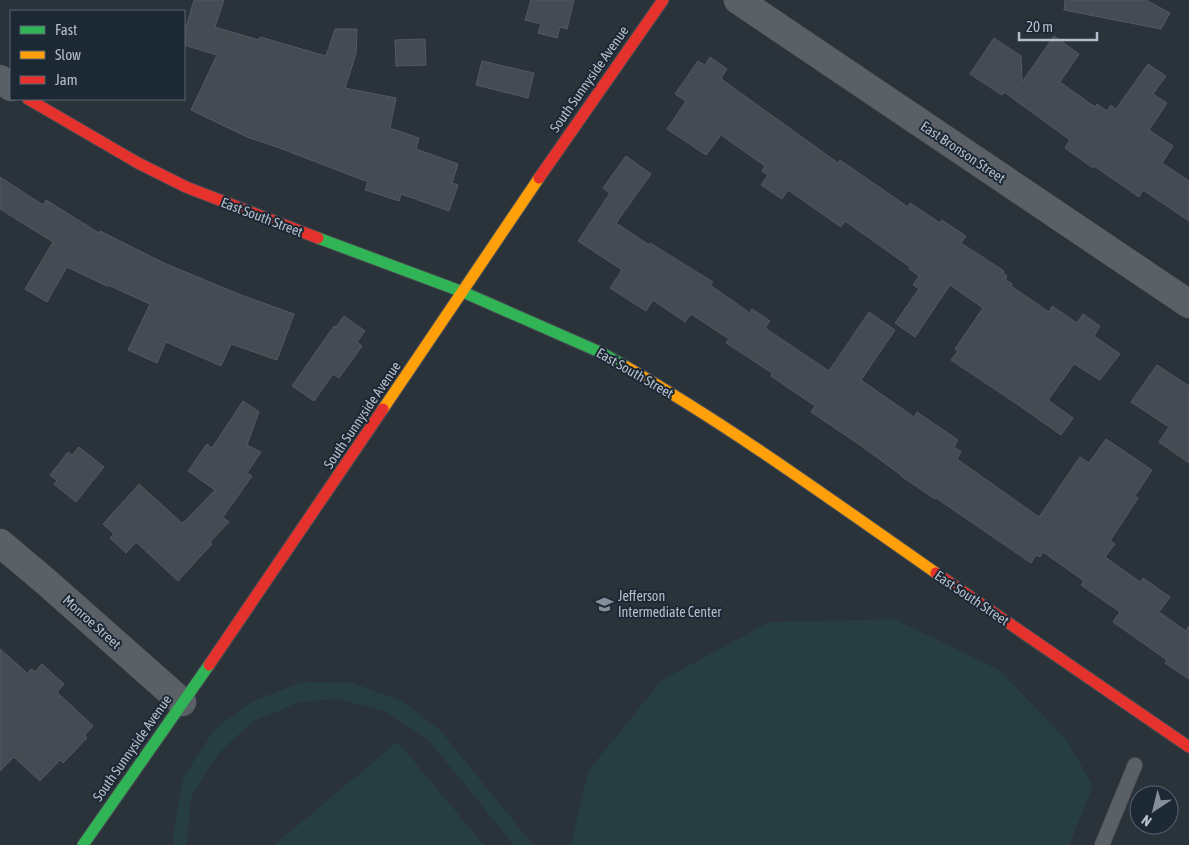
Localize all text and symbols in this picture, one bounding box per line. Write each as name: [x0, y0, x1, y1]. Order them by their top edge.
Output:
legend: [10, 10, 185, 100]
scale bar: [1019, 10, 1096, 42]
text: 20 m: [1026, 18, 1053, 35]
text: Fast: [55, 21, 77, 38]
street label: South Sunnyside Avenue: [546, 23, 632, 135]
text: Slow: [55, 46, 81, 63]
text: Jam: [55, 71, 78, 88]
street label: East Bronson Street: [918, 118, 1008, 186]
street label: East South Street: [219, 194, 305, 240]
street label: East South Street: [594, 345, 676, 401]
street label: South Sunnyside Avenue: [320, 358, 404, 472]
street label: East South Street: [932, 567, 1012, 629]
place label: Jefferson Intermediate Center: [618, 588, 722, 620]
street label: Monroe Street: [60, 592, 124, 652]
school or university icon: Jefferson Intermediate Center: [594, 594, 614, 614]
street label: South Sunnyside Avenue: [89, 692, 175, 804]
north arrow: [1129, 785, 1179, 835]
text: N: [1139, 812, 1155, 830]

